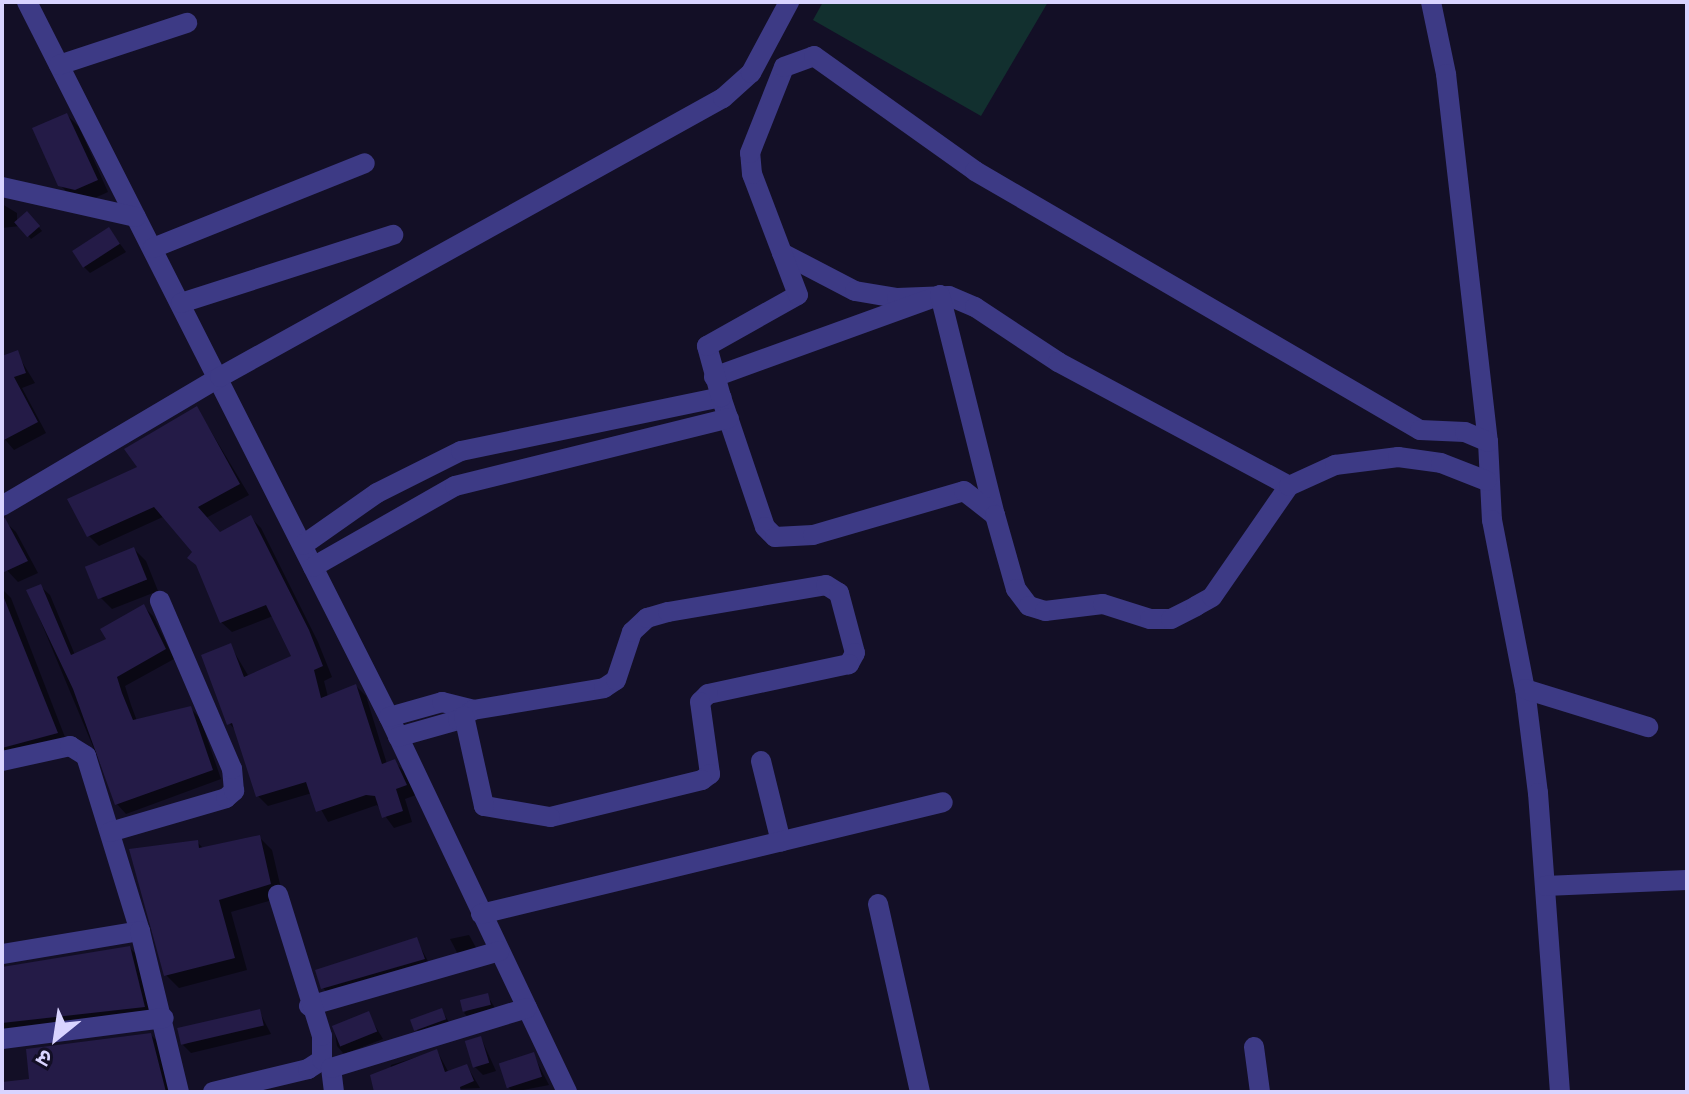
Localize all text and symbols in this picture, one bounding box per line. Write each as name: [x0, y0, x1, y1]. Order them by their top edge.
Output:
north arrow: [16, 998, 96, 1078]
text: उ: [31, 1044, 56, 1074]

